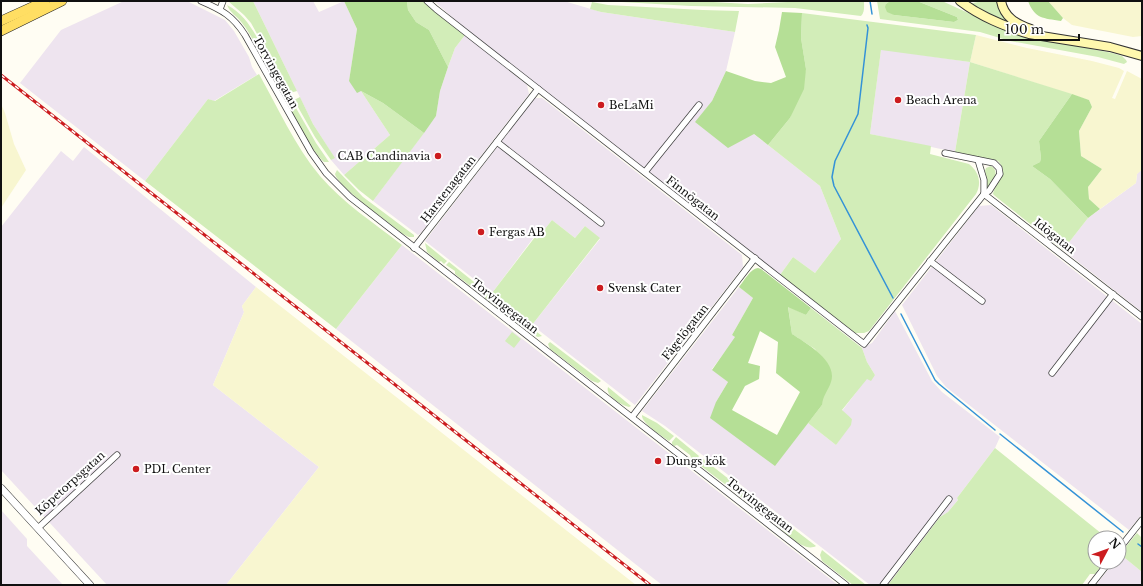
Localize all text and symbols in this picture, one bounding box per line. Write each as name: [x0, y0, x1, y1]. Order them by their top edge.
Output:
scale bar: [999, 16, 1079, 42]
text: 100 m: [1005, 22, 1044, 37]
street label: Torvingegatan: [250, 33, 302, 111]
place label: Beach Arena: [906, 93, 978, 107]
marker: Beach Arena: [893, 95, 903, 105]
place label: BeLaMi: [609, 98, 654, 112]
marker: BeLaMi: [596, 100, 606, 110]
place label: CAB Candinavia: [337, 149, 431, 163]
marker: CAB Candinavia: [433, 151, 443, 161]
street label: Harstenagatan: [417, 152, 479, 225]
street label: Finnögatan: [663, 173, 723, 223]
street label: Idögatan: [1031, 215, 1079, 257]
place label: Fergas AB: [489, 225, 545, 239]
marker: Fergas AB: [476, 227, 486, 237]
street label: Torvingegatan: [469, 275, 542, 337]
place label: Svensk Cater: [608, 281, 681, 295]
marker: Svensk Cater: [595, 283, 605, 293]
street label: Fågelögatan: [659, 301, 711, 363]
street label: Köpetorpsgatan: [32, 448, 108, 518]
place label: Dungs kök: [666, 454, 726, 468]
marker: Dungs kök: [653, 456, 663, 466]
place label: PDL Center: [144, 462, 211, 476]
marker: PDL Center: [131, 464, 141, 474]
street label: Torvingegatan: [724, 474, 797, 536]
north arrow: [1087, 530, 1127, 570]
text: N: [1106, 535, 1124, 552]

